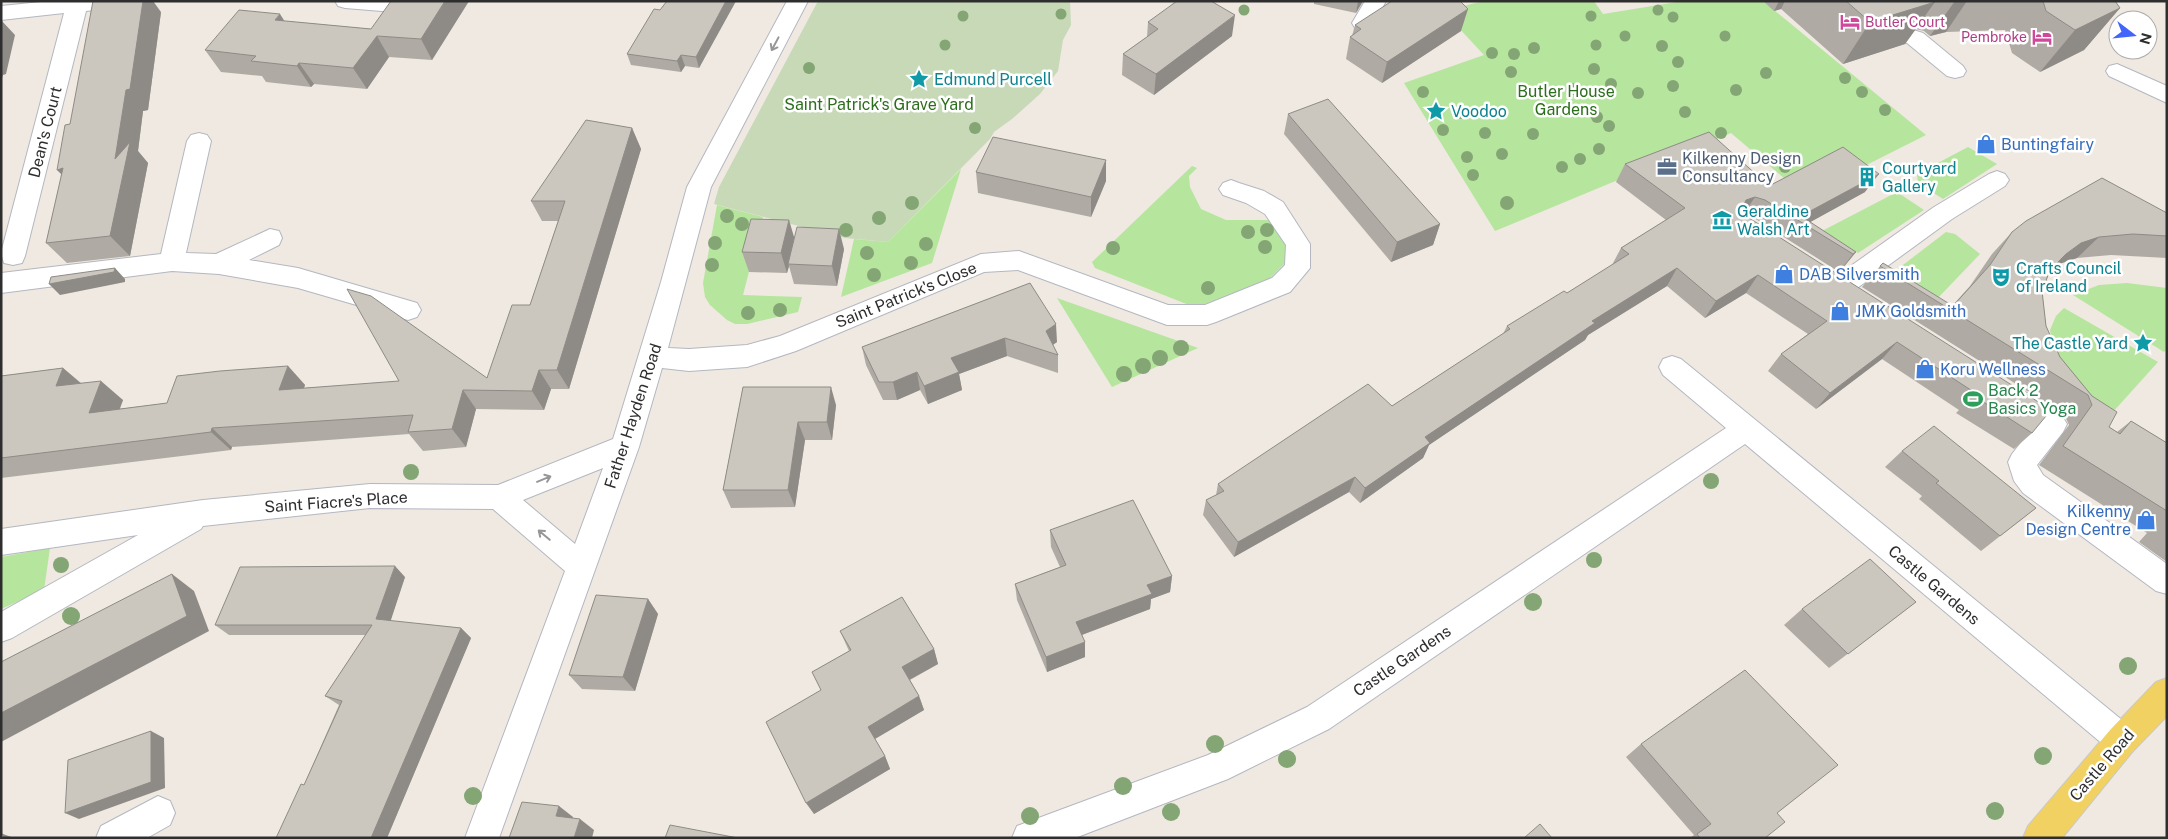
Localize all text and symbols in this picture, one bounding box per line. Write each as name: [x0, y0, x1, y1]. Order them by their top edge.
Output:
north arrow: [2108, 10, 2158, 60]
hotel icon: Butler Court: [1839, 11, 1861, 33]
place label: Butler Court: [1865, 14, 1945, 30]
hotel icon: Pembroke: [2031, 26, 2053, 48]
place label: Pembroke: [1961, 29, 2027, 45]
text: N: [2136, 31, 2155, 46]
one-way arrow: [770, 37, 780, 52]
place icon: Edmund Purcell: [908, 68, 930, 90]
place label: Edmund Purcell: [934, 70, 1052, 89]
park label: Butler House Gardens: [1517, 82, 1615, 119]
street label: Dean's Court: [24, 84, 66, 180]
park label: Saint Patrick's Grave Yard: [784, 95, 974, 114]
place icon: Voodoo: [1425, 100, 1447, 122]
place label: Voodoo: [1451, 102, 1507, 121]
shop icon: Buntingfairy: [1975, 133, 1997, 155]
place label: Buntingfairy: [2001, 135, 2094, 154]
place label: Kilkenny Design Consultancy: [1682, 149, 1801, 186]
office icon: Kilkenny Design Consultancy: [1656, 156, 1678, 178]
place label: Courtyard Gallery: [1882, 159, 1957, 196]
building icon: Courtyard Gallery: [1856, 166, 1878, 188]
place label: Geraldine Walsh Art: [1737, 202, 1810, 239]
museum icon: Geraldine Walsh Art: [1711, 209, 1733, 231]
street label: Saint Patrick's Close: [833, 258, 979, 332]
place label: Crafts Council of Ireland: [2016, 259, 2122, 296]
shop icon: DAB Silversmith: [1773, 263, 1795, 285]
place label: DAB Silversmith: [1799, 265, 1919, 284]
theatre icon: Crafts Council of Ireland: [1990, 266, 2012, 288]
shop icon: JMK Goldsmith: [1829, 300, 1851, 322]
place label: JMK Goldsmith: [1855, 302, 1966, 321]
place icon: The Castle Yard: [2132, 332, 2154, 354]
place label: The Castle Yard: [2012, 334, 2128, 353]
street label: Father Hayden Road: [601, 341, 665, 491]
shop icon: Koru Wellness: [1914, 358, 1936, 380]
place label: Koru Wellness: [1940, 360, 2046, 379]
place label: Back 2 Basics Yoga: [1988, 381, 2076, 418]
sports icon: Back 2 Basics Yoga: [1962, 388, 1984, 410]
one-way arrow: [536, 474, 551, 483]
street label: Saint Fiacre's Place: [264, 488, 408, 516]
place label: Kilkenny Design Centre: [2025, 502, 2131, 539]
shop icon: Kilkenny Design Centre: [2135, 509, 2157, 531]
one-way arrow: [538, 530, 551, 541]
street label: Castle Gardens: [1884, 541, 1984, 629]
street label: Castle Gardens: [1350, 621, 1454, 701]
street label: Castle Road: [2066, 725, 2138, 805]

